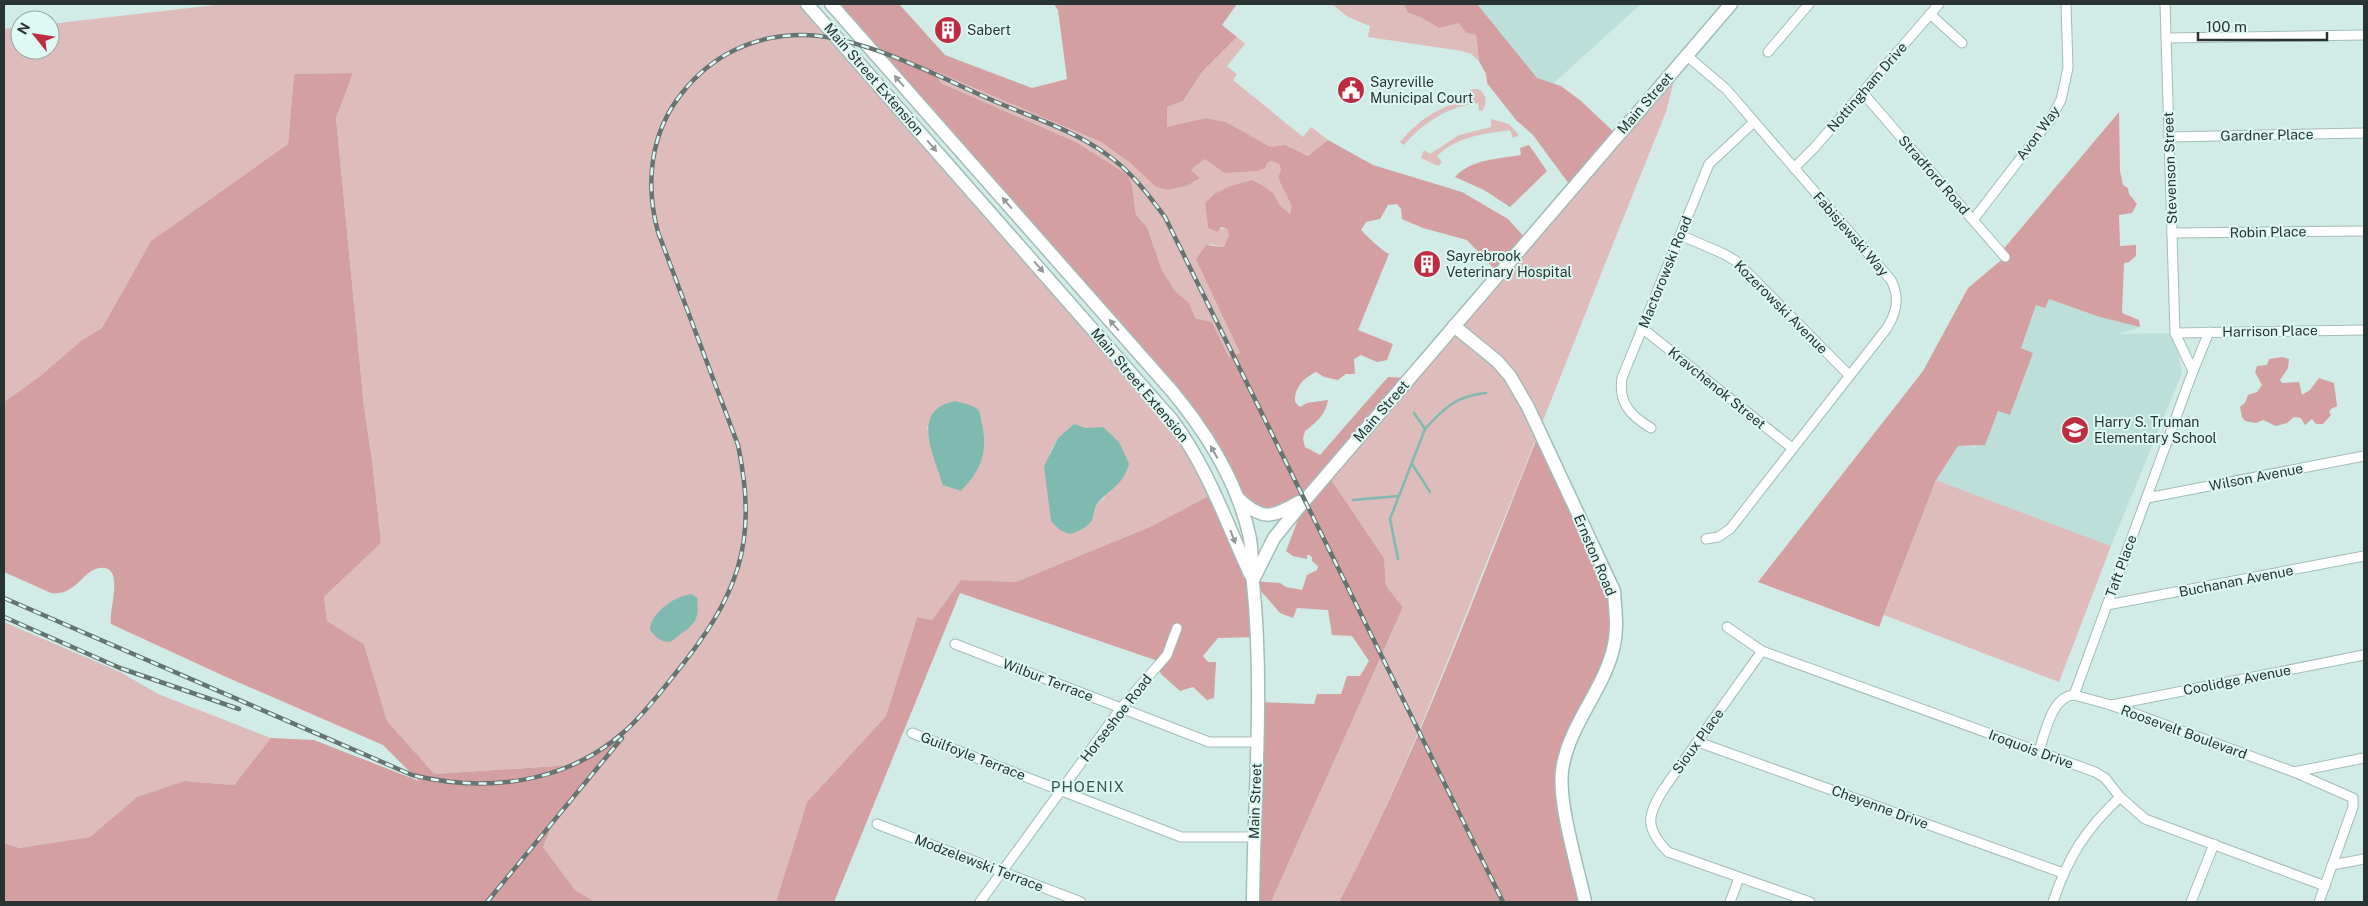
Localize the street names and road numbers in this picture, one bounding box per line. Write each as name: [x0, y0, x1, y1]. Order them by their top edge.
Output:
street label: Main Street Extension: [821, 20, 927, 138]
street label: Nottingham Drive: [1824, 39, 1910, 135]
street label: Main Street: [1614, 69, 1676, 137]
street label: Avon Way: [2013, 102, 2063, 163]
street label: Stevenson Street: [2160, 112, 2180, 224]
street label: Gardner Place: [2220, 126, 2314, 144]
street label: Stradford Road: [1895, 132, 1973, 218]
street label: Fabisjewski Way: [1810, 189, 1892, 280]
street label: Mactorowski Road: [1635, 214, 1695, 330]
street label: Robin Place: [2229, 223, 2307, 241]
street label: Kozerowski Avenue: [1731, 257, 1831, 357]
street label: Harrison Place: [2222, 322, 2318, 340]
street label: Main Street Extension: [1088, 325, 1192, 445]
street label: Kravchenok Street: [1665, 344, 1769, 432]
street label: Main Street: [1350, 377, 1412, 445]
street label: Wilson Avenue: [2208, 460, 2304, 494]
street label: Ernston Road: [1571, 512, 1619, 598]
street label: Taft Place: [2102, 533, 2140, 599]
street label: Buchanan Avenue: [2177, 562, 2295, 600]
street label: Wilbur Terrace: [1000, 655, 1096, 705]
street label: Coolidge Avenue: [2182, 662, 2292, 698]
street label: Horseshoe Road: [1077, 671, 1155, 765]
street label: Roosevelt Boulevard: [2119, 702, 2249, 762]
street label: Sioux Place: [1669, 705, 1727, 777]
street label: Iroquois Drive: [1986, 726, 2076, 772]
street label: Guilfoyle Terrace: [918, 729, 1028, 783]
street label: Main Street: [1246, 763, 1264, 839]
street label: Cheyenne Drive: [1829, 782, 1931, 832]
street label: Modzelewski Terrace: [912, 831, 1046, 895]

